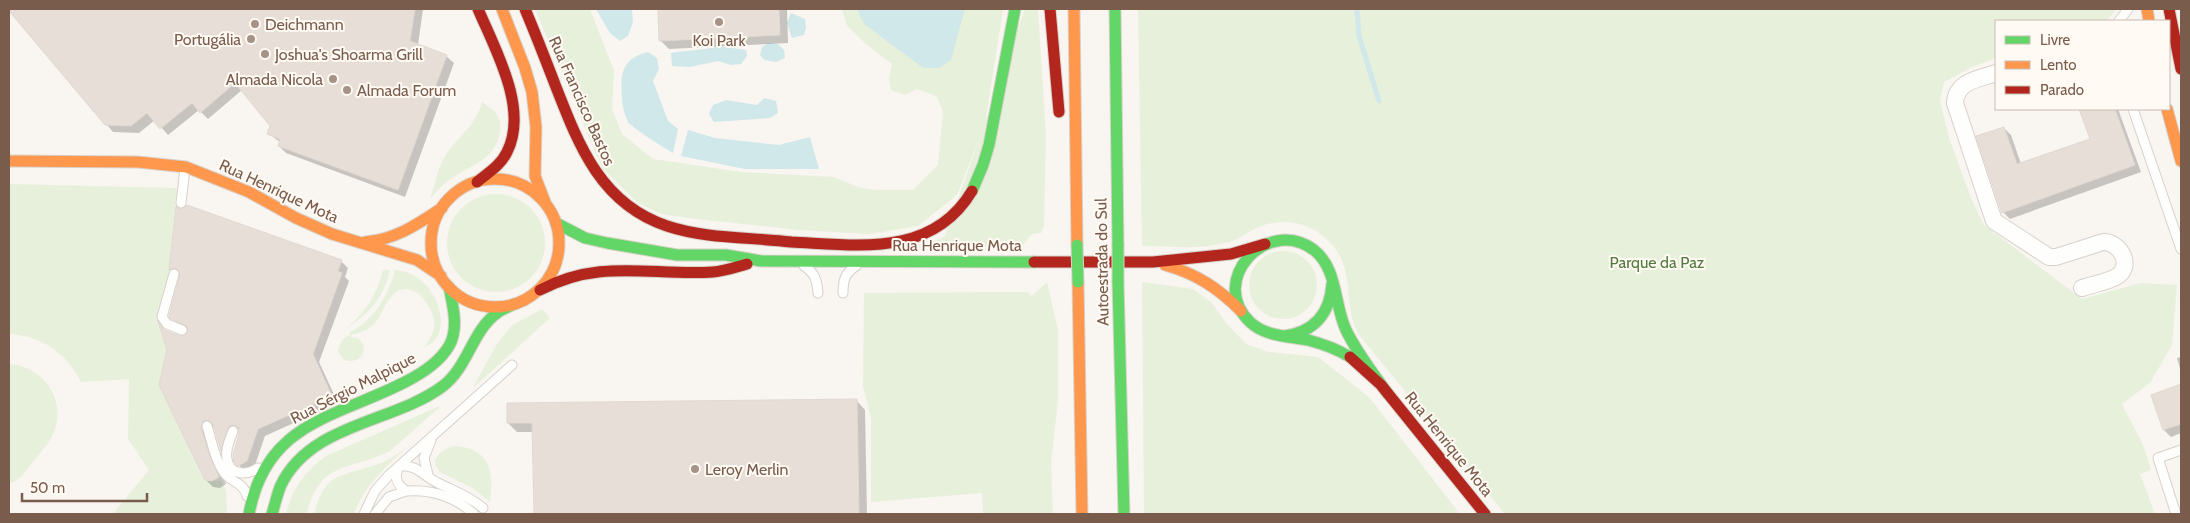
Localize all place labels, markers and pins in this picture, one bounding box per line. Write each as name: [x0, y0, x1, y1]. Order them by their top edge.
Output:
place label: Deichmann: [265, 15, 344, 34]
marker: Koi Park: [713, 16, 725, 28]
marker: Deichmann: [249, 18, 261, 30]
place label: Portugália: [174, 30, 241, 49]
place label: Koi Park: [692, 31, 746, 50]
marker: Portugália: [245, 33, 257, 45]
place label: Joshua's Shoarma Grill: [274, 45, 423, 64]
marker: Joshua's Shoarma Grill: [259, 48, 271, 60]
place label: Almada Nicola: [226, 70, 323, 89]
marker: Almada Nicola: [327, 73, 339, 85]
place label: Almada Forum: [357, 81, 456, 100]
marker: Almada Forum: [341, 84, 353, 96]
place label: Leroy Merlin: [705, 460, 788, 479]
marker: Leroy Merlin: [689, 463, 701, 475]

